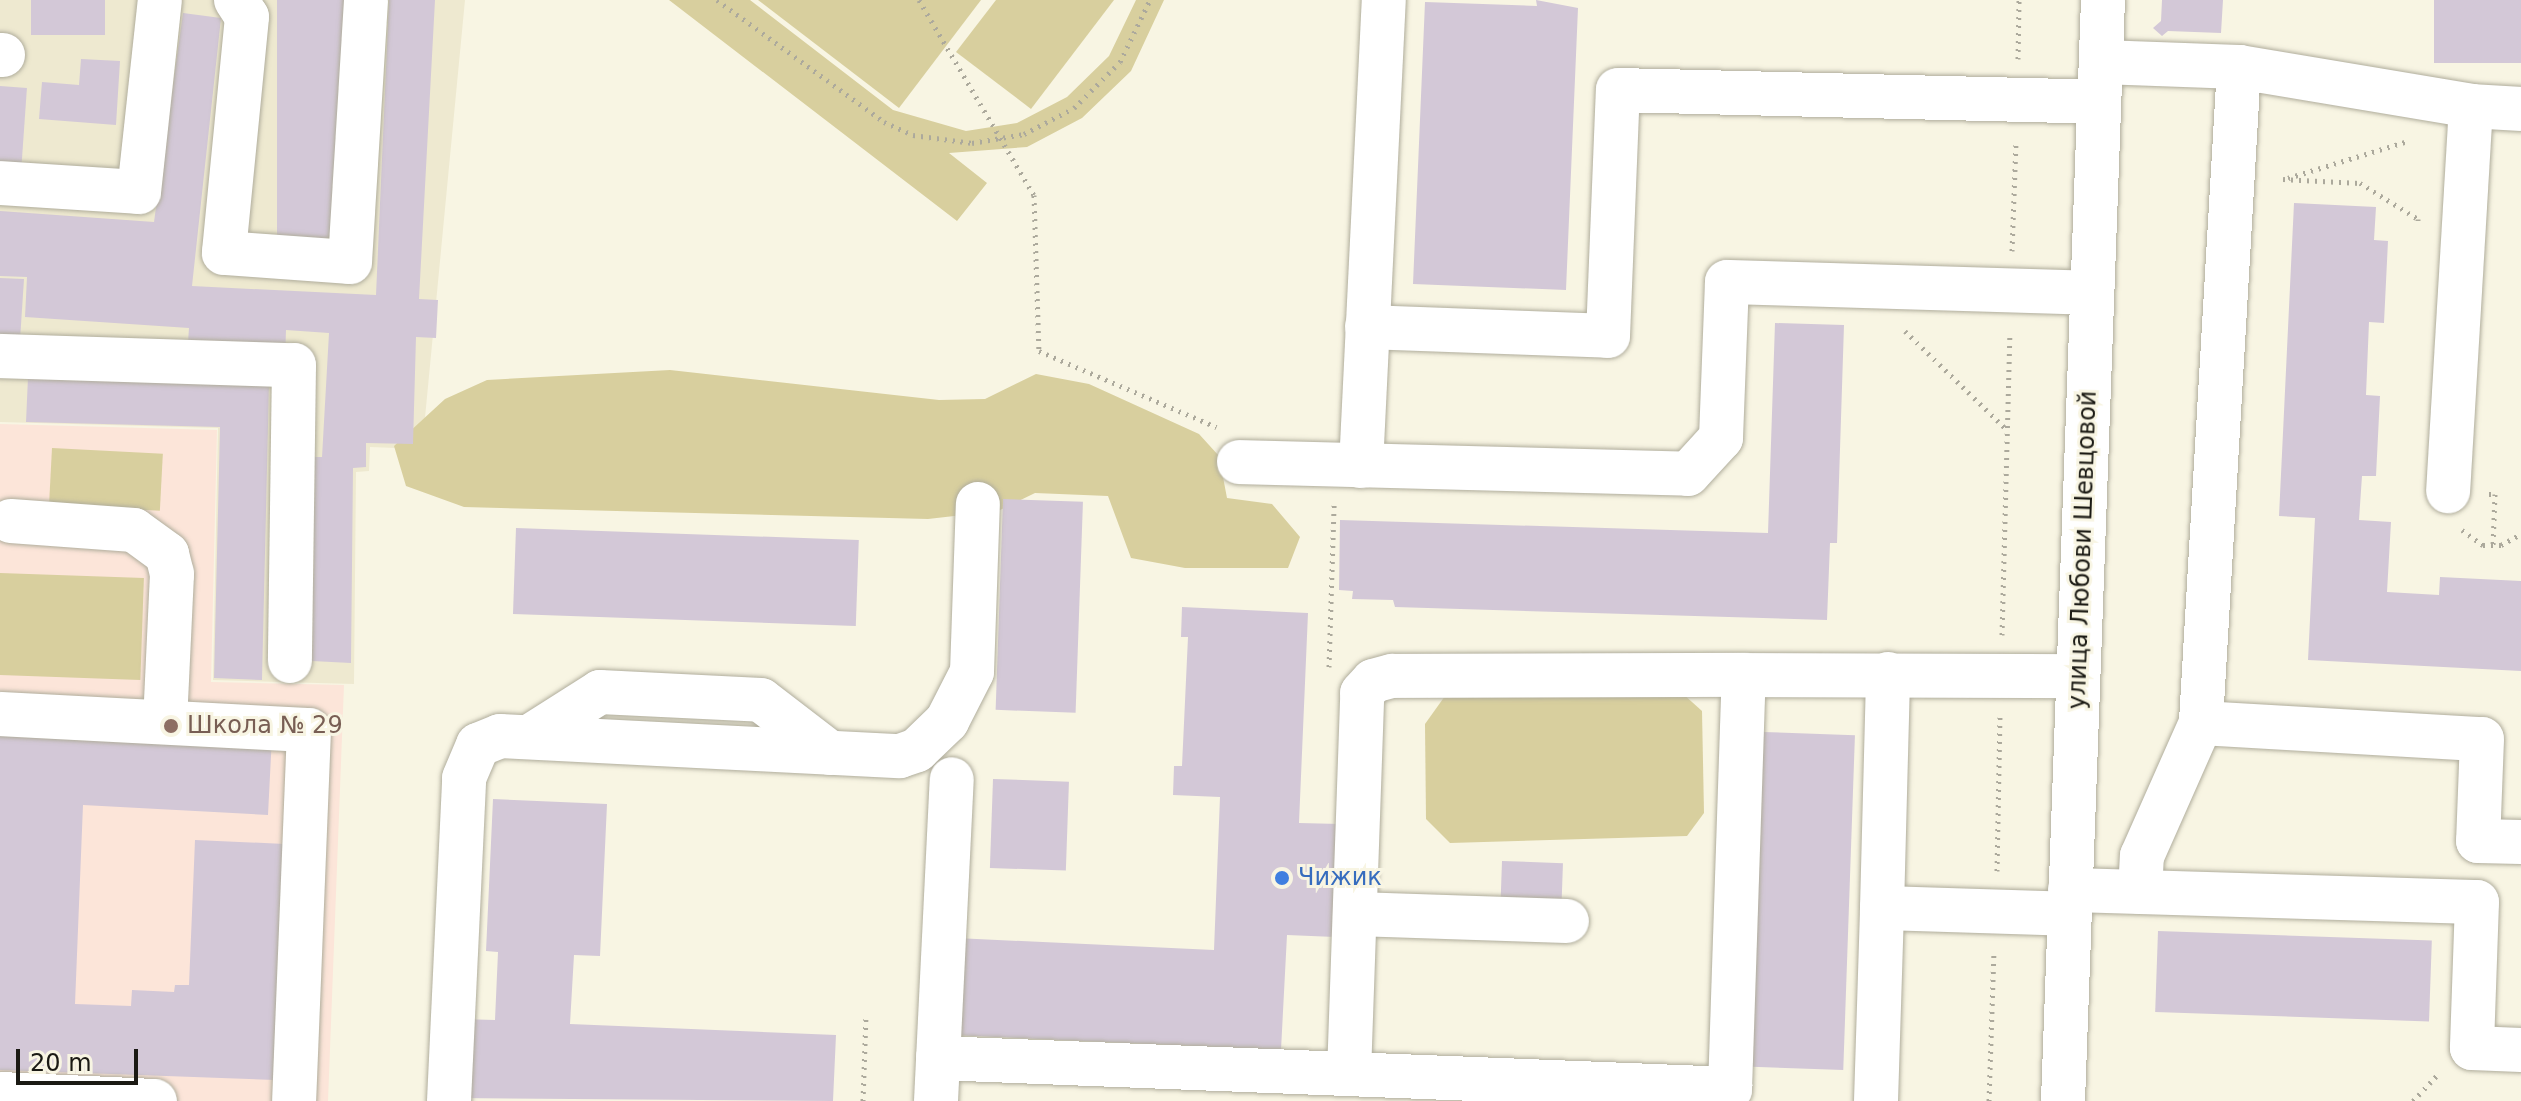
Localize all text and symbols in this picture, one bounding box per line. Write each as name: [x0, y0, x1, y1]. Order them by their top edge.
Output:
street label: улица Любови Шевцовой: [2063, 390, 2103, 710]
place label: Школа № 29: [187, 712, 343, 740]
marker: Школа № 29: [162, 717, 180, 735]
place label: Чижик: [1298, 864, 1382, 892]
marker: Чижик: [1273, 869, 1291, 887]
scale bar: [20, 1033, 142, 1083]
text: 20 m: [30, 1049, 92, 1077]

